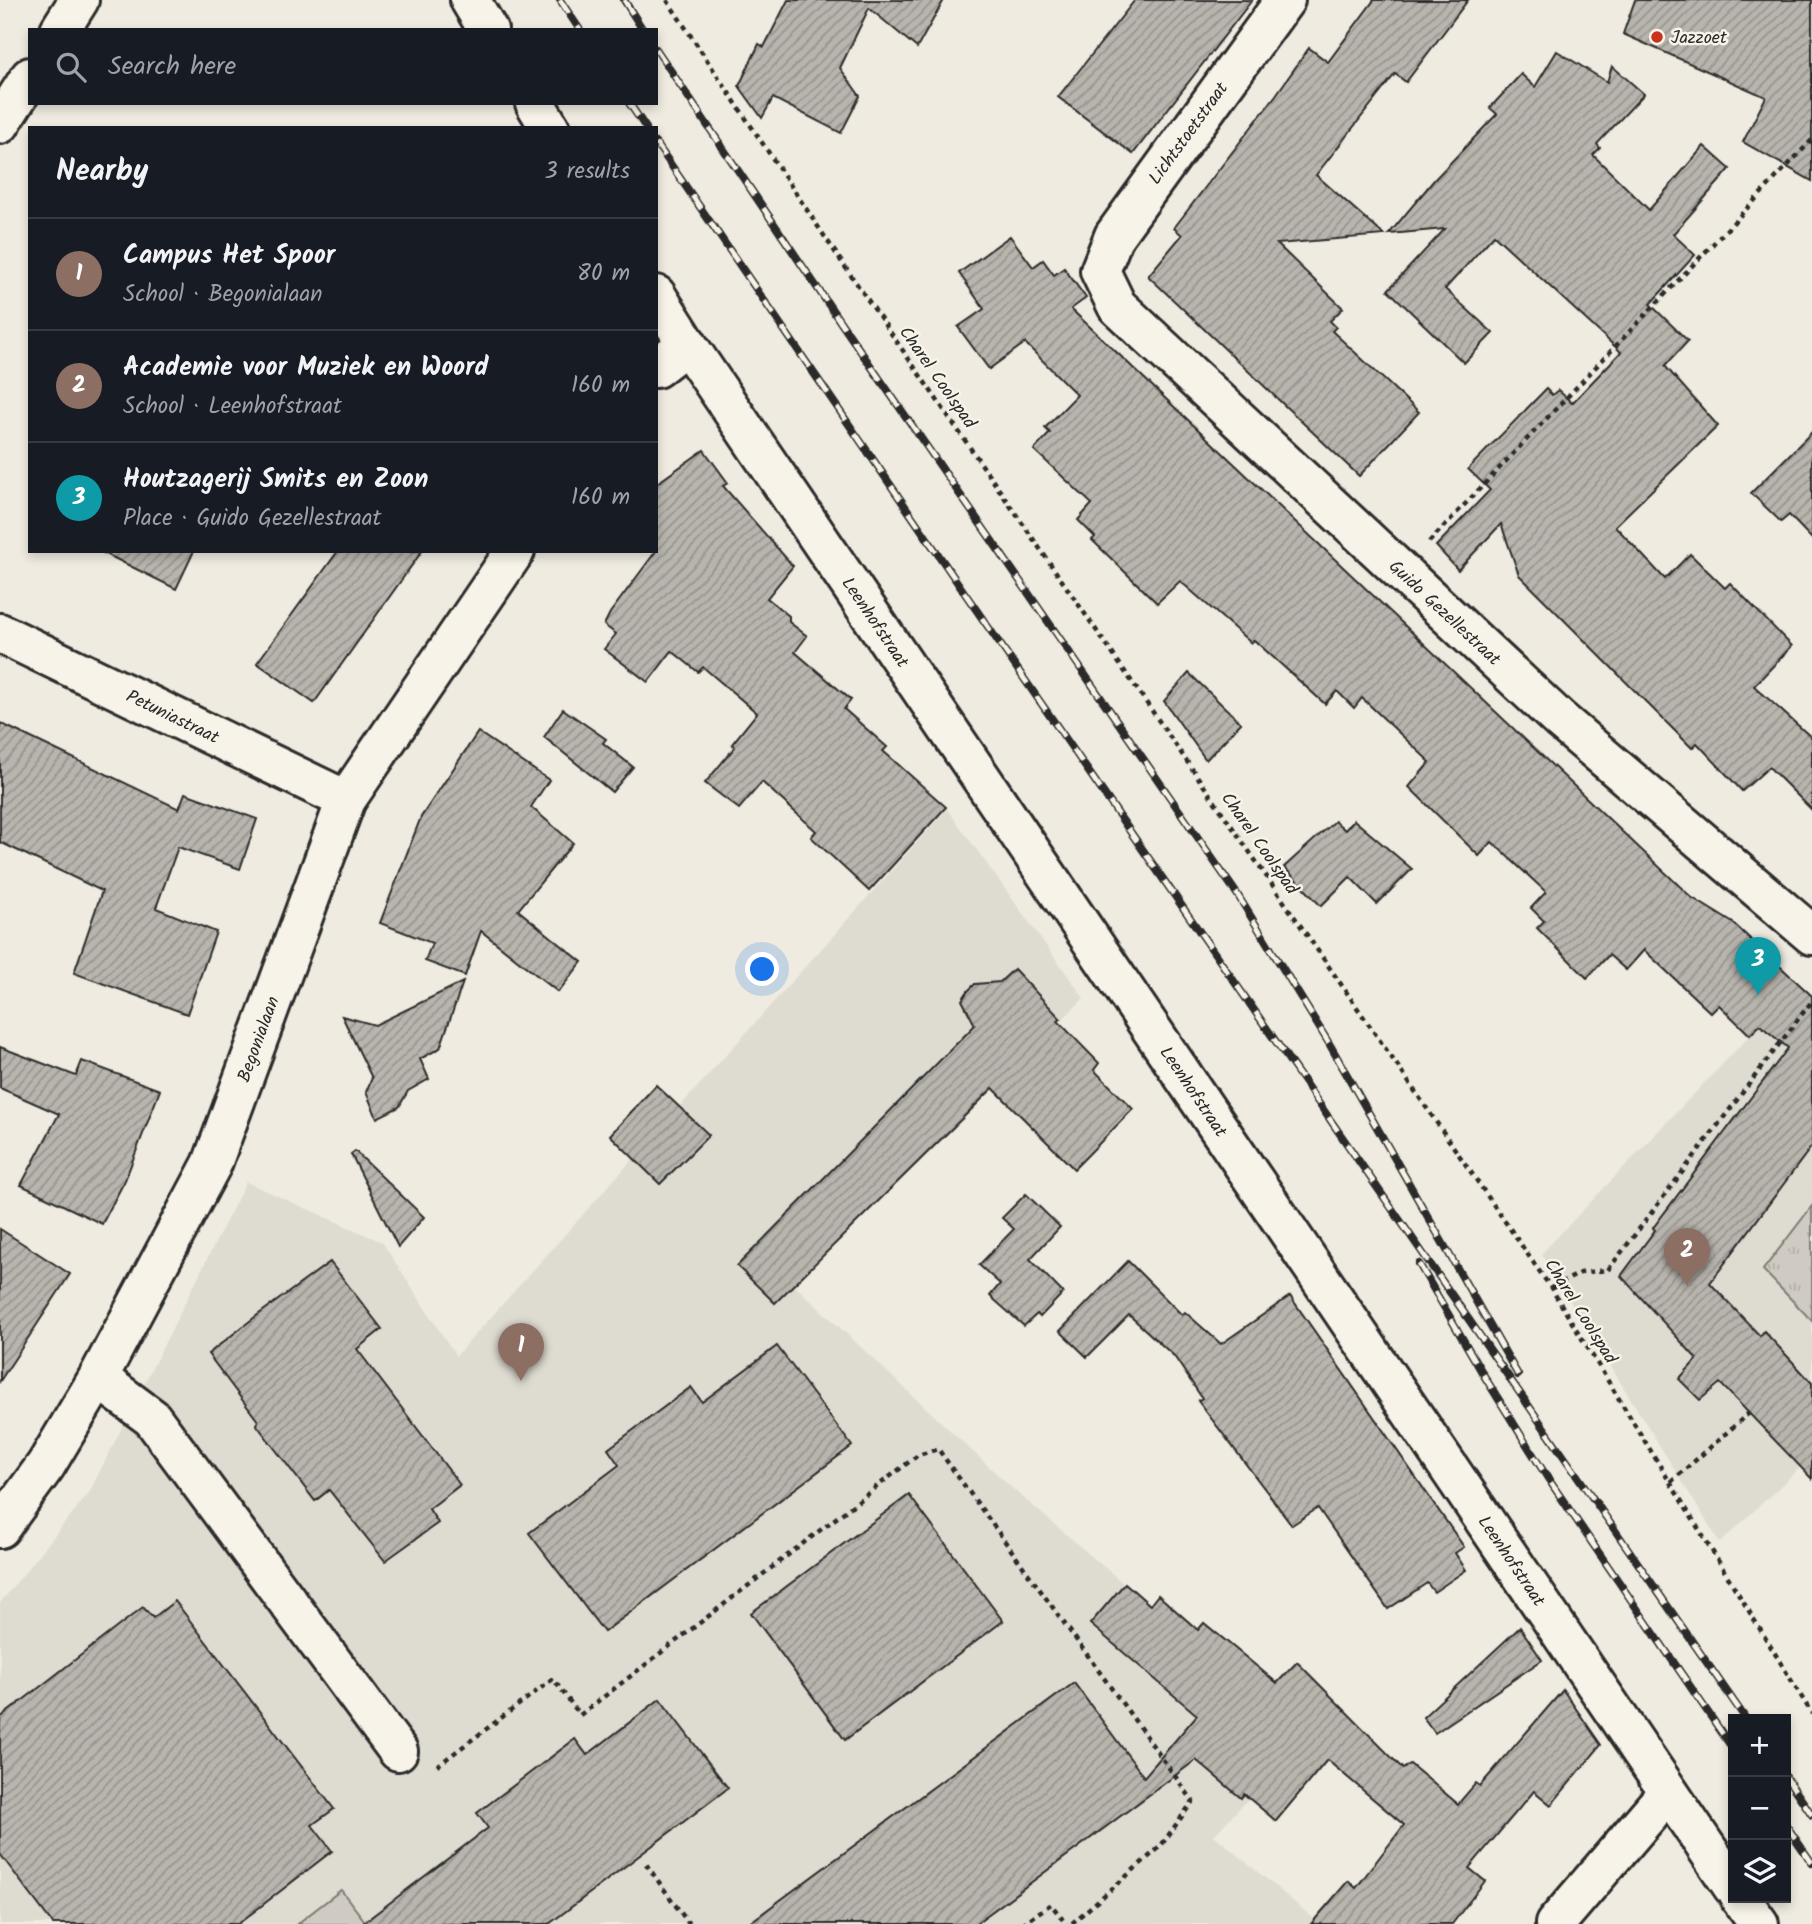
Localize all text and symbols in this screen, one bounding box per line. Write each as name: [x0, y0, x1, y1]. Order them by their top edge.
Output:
place label: Jazzoet: [1671, 24, 1728, 53]
search box: [28, 28, 658, 105]
marker: Jazzoet: [1649, 29, 1665, 45]
text: Search here: [108, 46, 236, 88]
icon: search: [52, 48, 90, 86]
street label: Lichtstoetstraat: [1142, 76, 1237, 191]
text: Nearby: [56, 148, 148, 196]
text: 3 results: [544, 154, 630, 190]
text: Campus Het Spoor: [123, 235, 335, 277]
text: 1: [76, 256, 82, 292]
text: 80 m: [577, 256, 630, 292]
text: School · Begonialaan: [123, 277, 322, 313]
street label: Charel Coolspad: [891, 320, 984, 436]
text: Academie voor Muziek en Woord: [123, 347, 489, 389]
text: 2: [72, 368, 86, 404]
text: 160 m: [571, 368, 630, 404]
text: School · Leenhofstraat: [123, 389, 342, 425]
text: Houtzagerij Smits en Zoon: [123, 459, 428, 501]
text: 3: [73, 480, 85, 516]
text: 160 m: [571, 480, 630, 516]
text: Place · Guido Gezellestraat: [123, 501, 381, 537]
street label: Guido Gezellestraat: [1381, 554, 1508, 674]
street label: Leenhofstraat: [833, 571, 916, 675]
street label: Petuniastraat: [121, 683, 225, 753]
street label: Charel Coolspad: [1213, 786, 1306, 902]
pin: 3: [1735, 937, 1781, 995]
your location: [745, 952, 779, 986]
street label: Begonialaan: [230, 993, 288, 1087]
street label: Leenhofstraat: [1151, 1041, 1234, 1145]
pin: 2: [1664, 1228, 1710, 1286]
street label: Charel Coolspad: [1536, 1253, 1624, 1371]
pin: 1: [498, 1323, 544, 1381]
street label: Leenhofstraat: [1469, 1510, 1553, 1614]
map controls: [1728, 1714, 1791, 1903]
button: +: [1728, 1714, 1791, 1777]
button: −: [1728, 1777, 1791, 1840]
button: layers: [1728, 1840, 1791, 1903]

